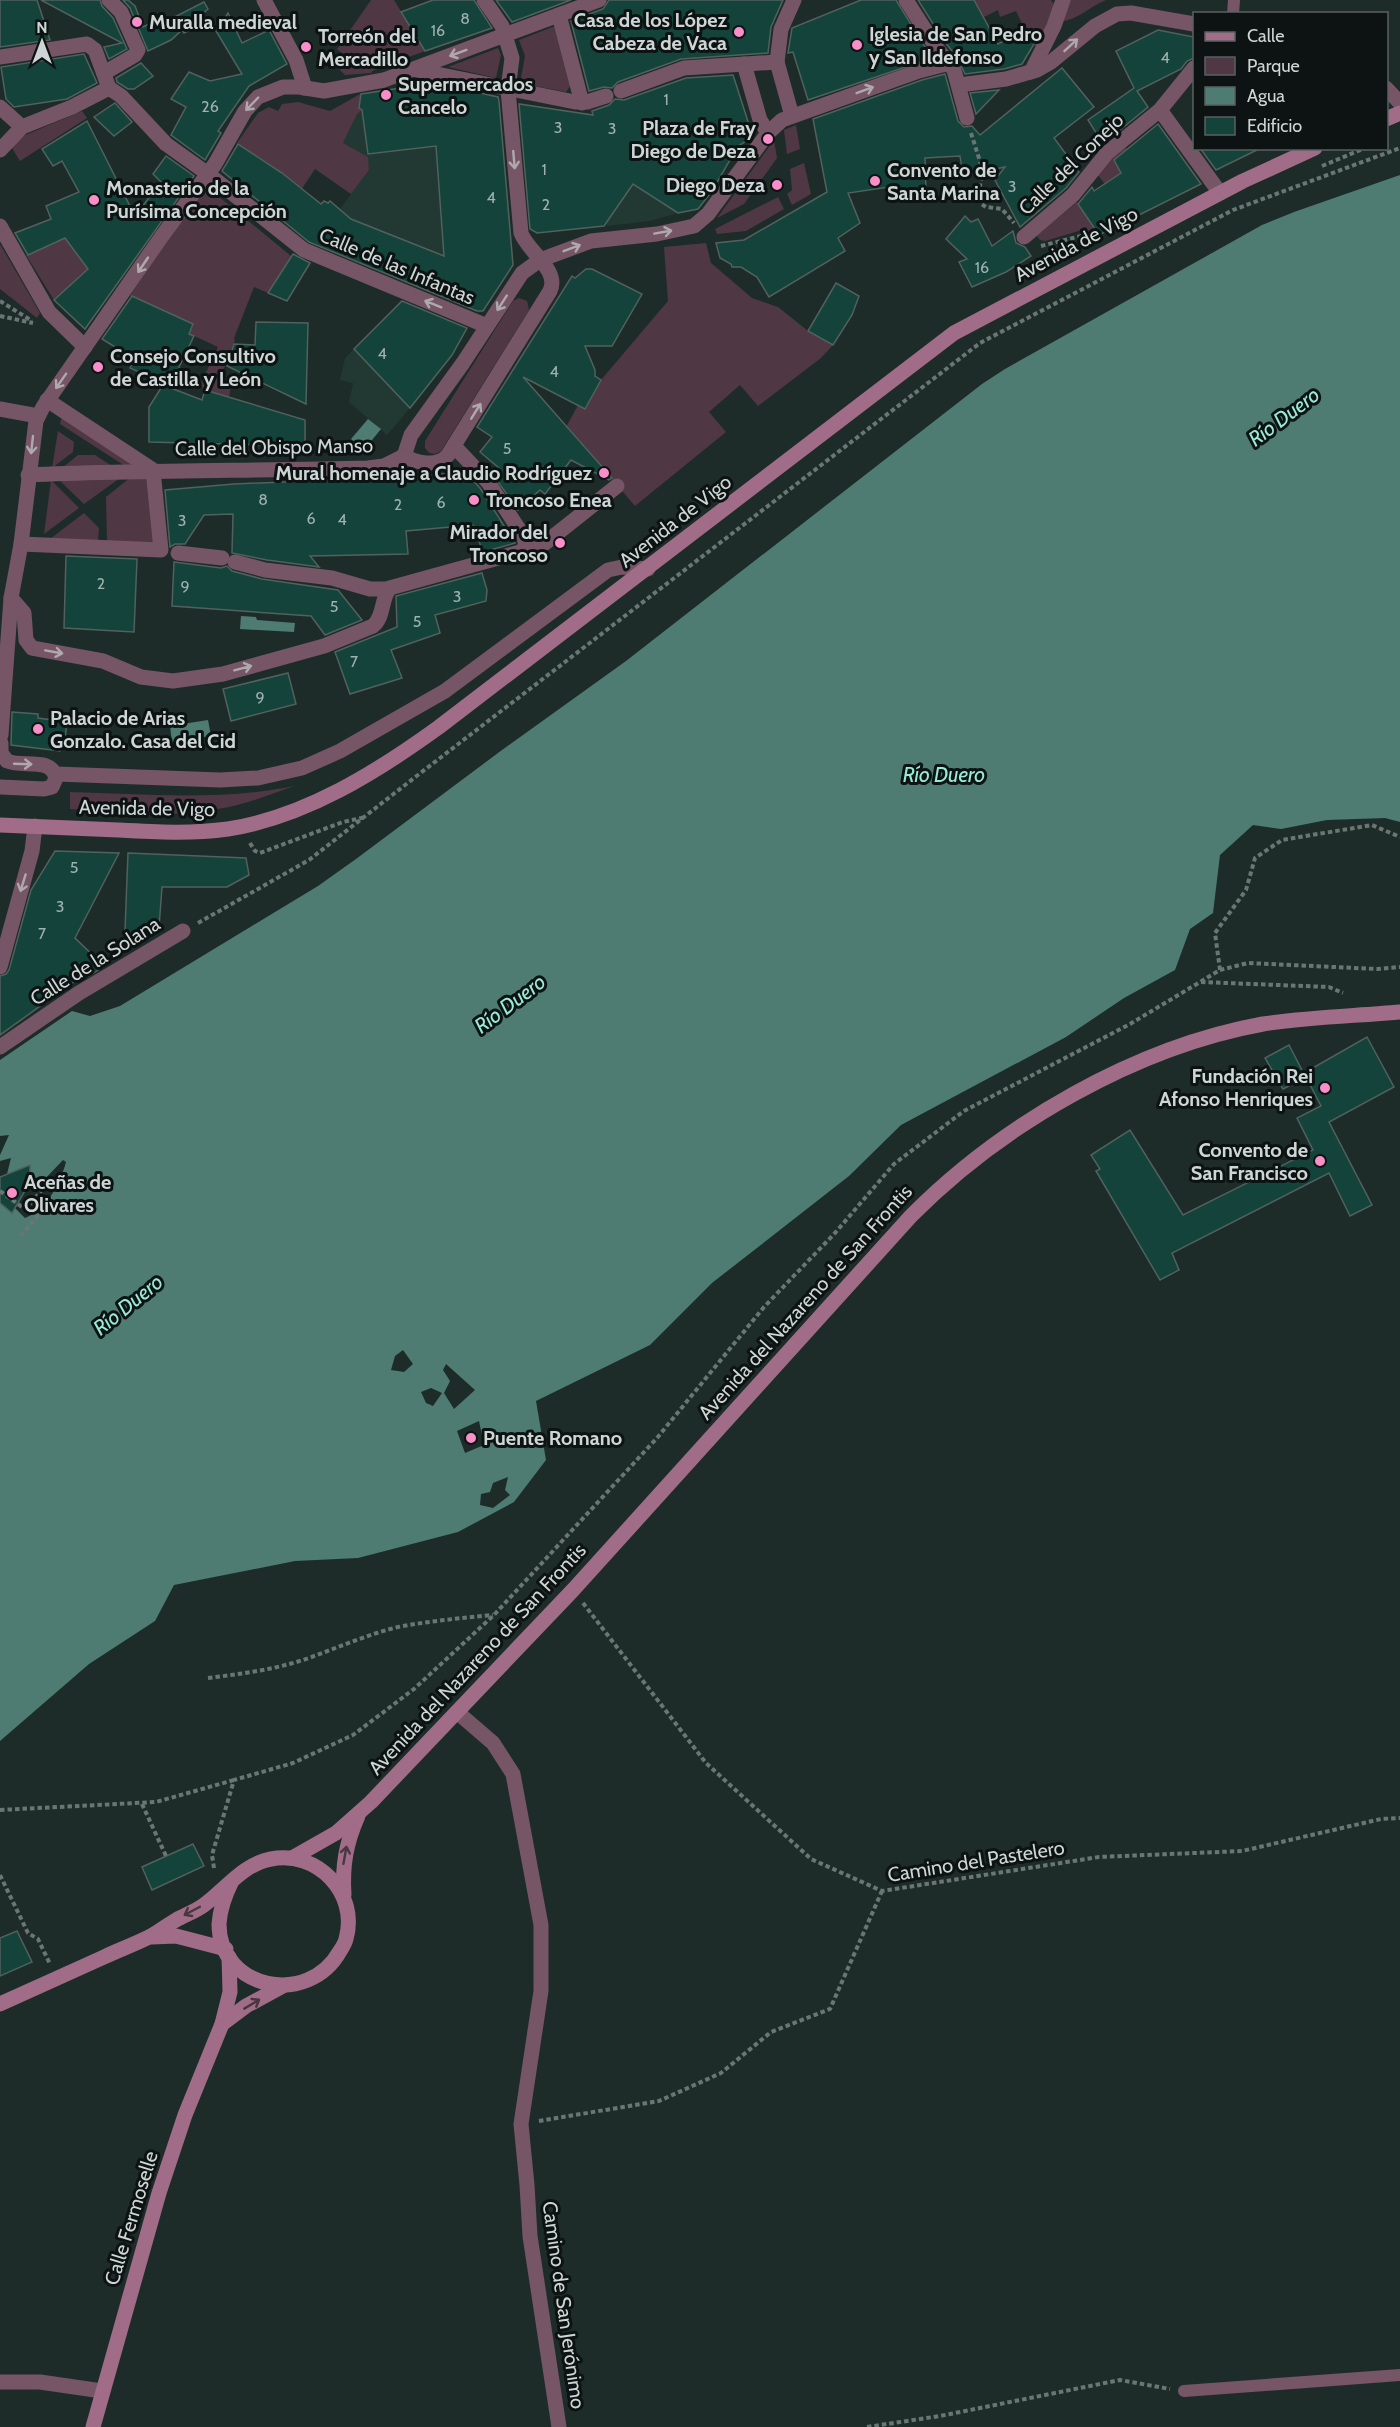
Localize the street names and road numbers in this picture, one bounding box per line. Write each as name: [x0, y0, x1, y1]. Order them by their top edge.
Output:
street label: Calle del Conejo: [1014, 108, 1128, 220]
street label: Avenida de Vigo: [1010, 201, 1142, 287]
street label: Calle de las Infantas: [316, 222, 478, 310]
street label: Calle del Obispo Manso: [175, 433, 373, 461]
street label: Avenida de Vigo: [614, 470, 736, 572]
street label: Avenida de Vigo: [79, 795, 215, 821]
street label: Calle de la Solana: [26, 911, 165, 1011]
street label: Avenida del Nazareno de San Frontis: [693, 1180, 917, 1424]
street label: Avenida del Nazareno de San Frontis: [363, 1538, 591, 1780]
street label: Camino del Pastelero: [886, 1835, 1066, 1887]
street label: Calle Fermoselle: [99, 2148, 163, 2288]
street label: Camino de San Jerónimo: [538, 2200, 590, 2410]

